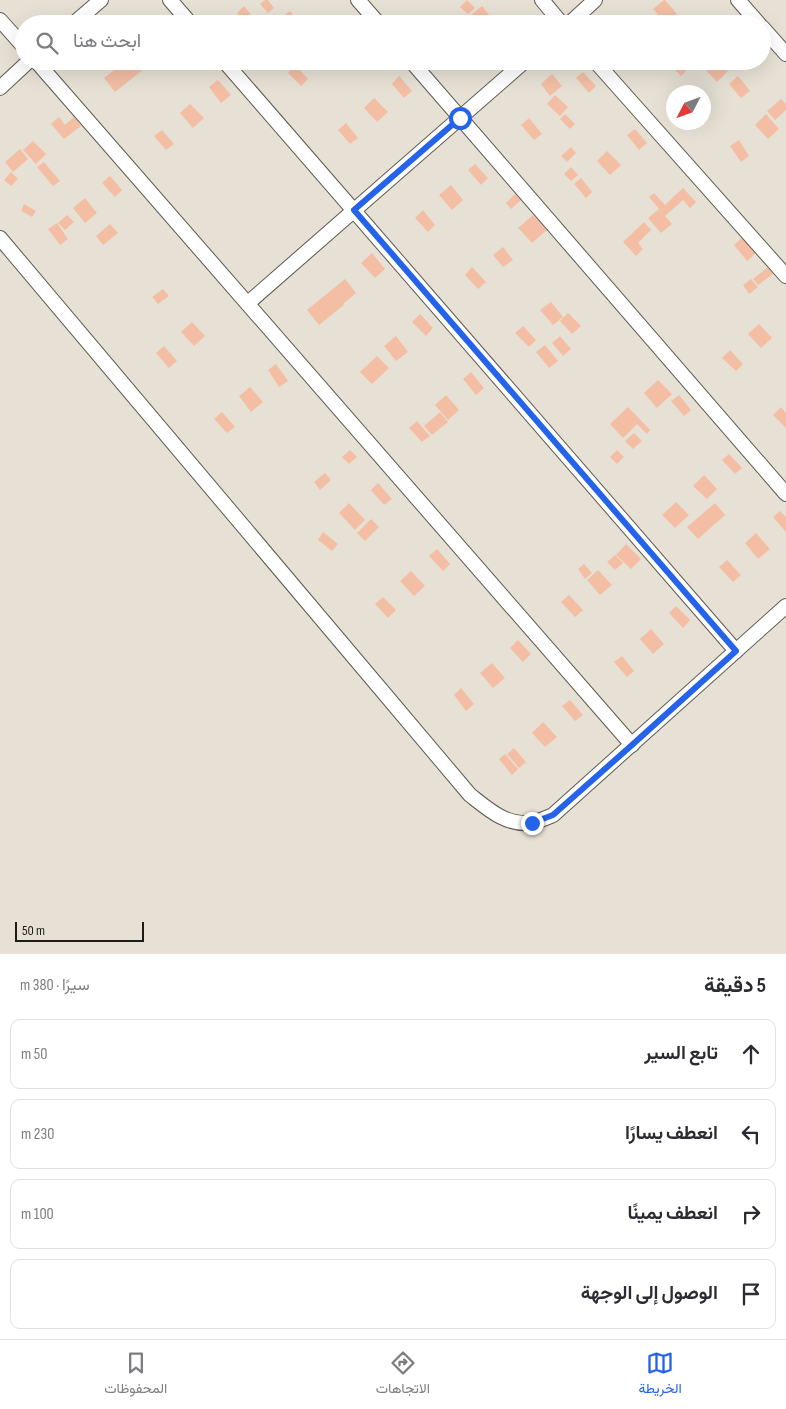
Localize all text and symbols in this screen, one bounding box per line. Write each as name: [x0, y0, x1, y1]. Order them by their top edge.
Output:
search box: [15, 15, 771, 70]
icon: search: [33, 29, 61, 57]
text: ابحث هنا: [73, 30, 141, 53]
north arrow: [666, 85, 711, 130]
route start: [449, 107, 472, 130]
route end: [521, 812, 544, 835]
scale bar: [15, 919, 144, 942]
text: 50 m: [22, 922, 45, 939]
text: 5 دقيقة: [704, 973, 766, 998]
text: سيرًا · 380 m: [20, 976, 90, 995]
icon: ahead: [737, 1040, 765, 1068]
text: تابع السير: [644, 1042, 718, 1065]
text: 50 m: [21, 1045, 47, 1064]
icon: left: [737, 1120, 765, 1148]
text: انعطف يسارًا: [625, 1122, 718, 1145]
text: 230 m: [21, 1125, 54, 1144]
icon: right: [737, 1200, 765, 1228]
text: انعطف يمينًا: [627, 1202, 718, 1225]
text: 100 m: [21, 1205, 54, 1224]
icon: arrive: [737, 1280, 765, 1308]
text: الوصول إلى الوجهة: [581, 1282, 718, 1305]
tab: المحفوظات: [104, 1349, 167, 1401]
tab: الاتجاهات: [376, 1349, 430, 1401]
tab: الخريطة: [638, 1349, 682, 1401]

